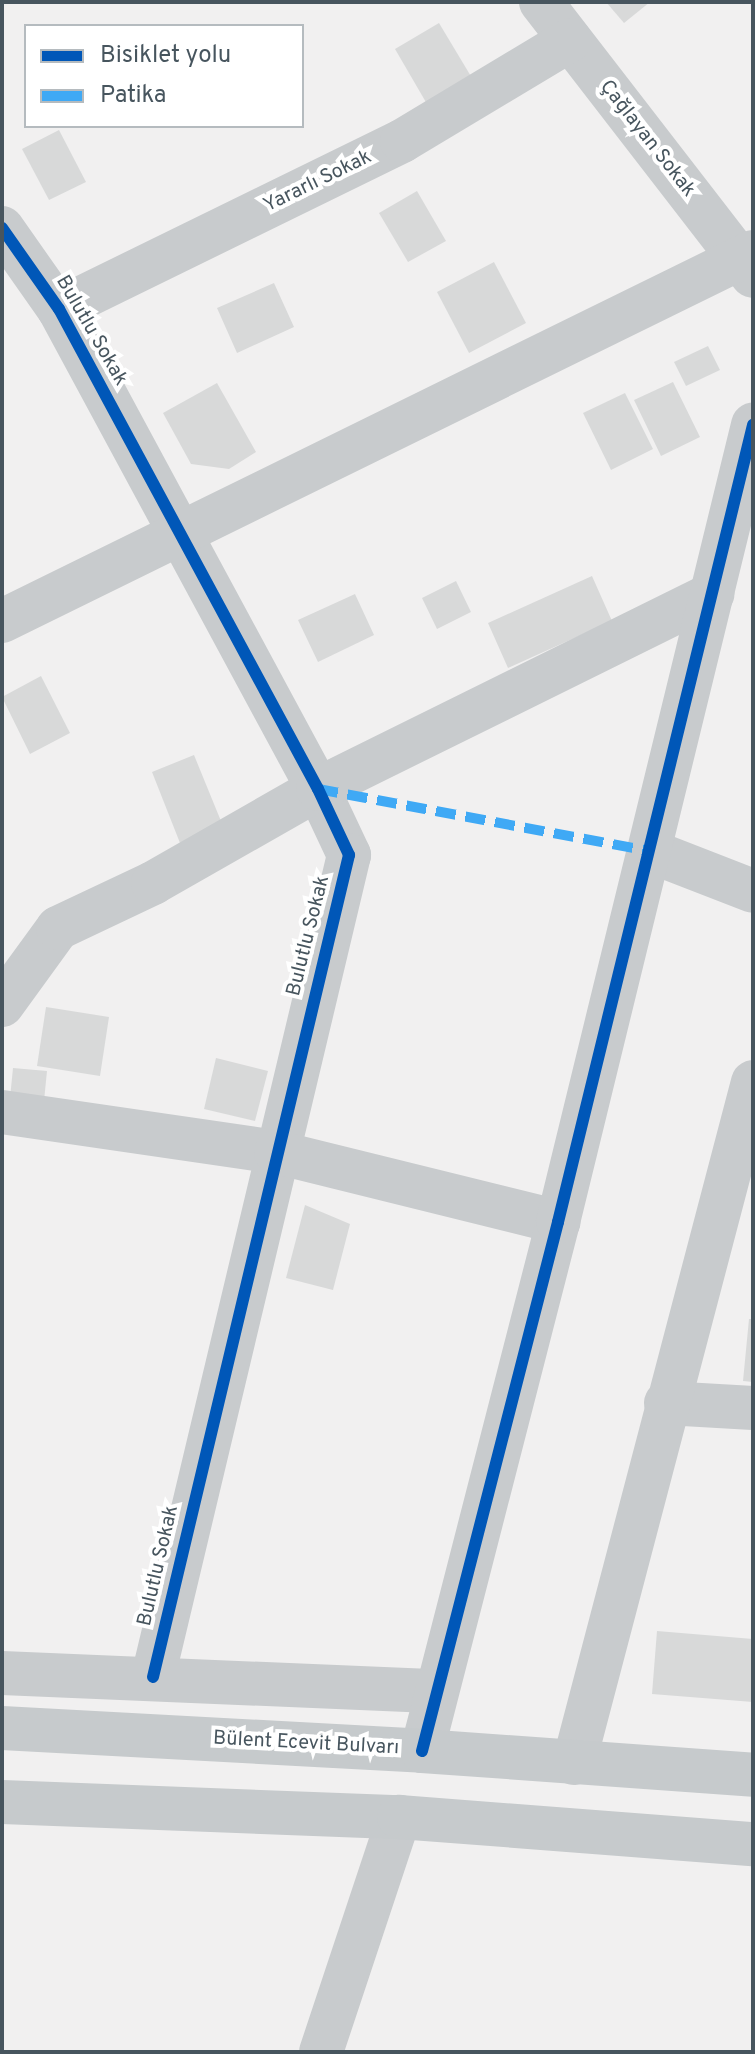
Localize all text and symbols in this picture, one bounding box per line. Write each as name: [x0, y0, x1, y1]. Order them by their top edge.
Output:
legend: [24, 24, 304, 128]
text: Bisiklet yolu: [100, 41, 231, 71]
street label: Çağlayan Sokak: [594, 76, 700, 202]
text: Patika: [100, 81, 166, 111]
street label: Yararlı Sokak: [260, 146, 376, 218]
street label: Bulutlu Sokak: [50, 272, 132, 390]
street label: Bulutlu Sokak: [282, 873, 336, 999]
street label: Bulutlu Sokak: [133, 1503, 185, 1629]
street label: Bülent Ecevit Bulvarı: [212, 1727, 400, 1761]

